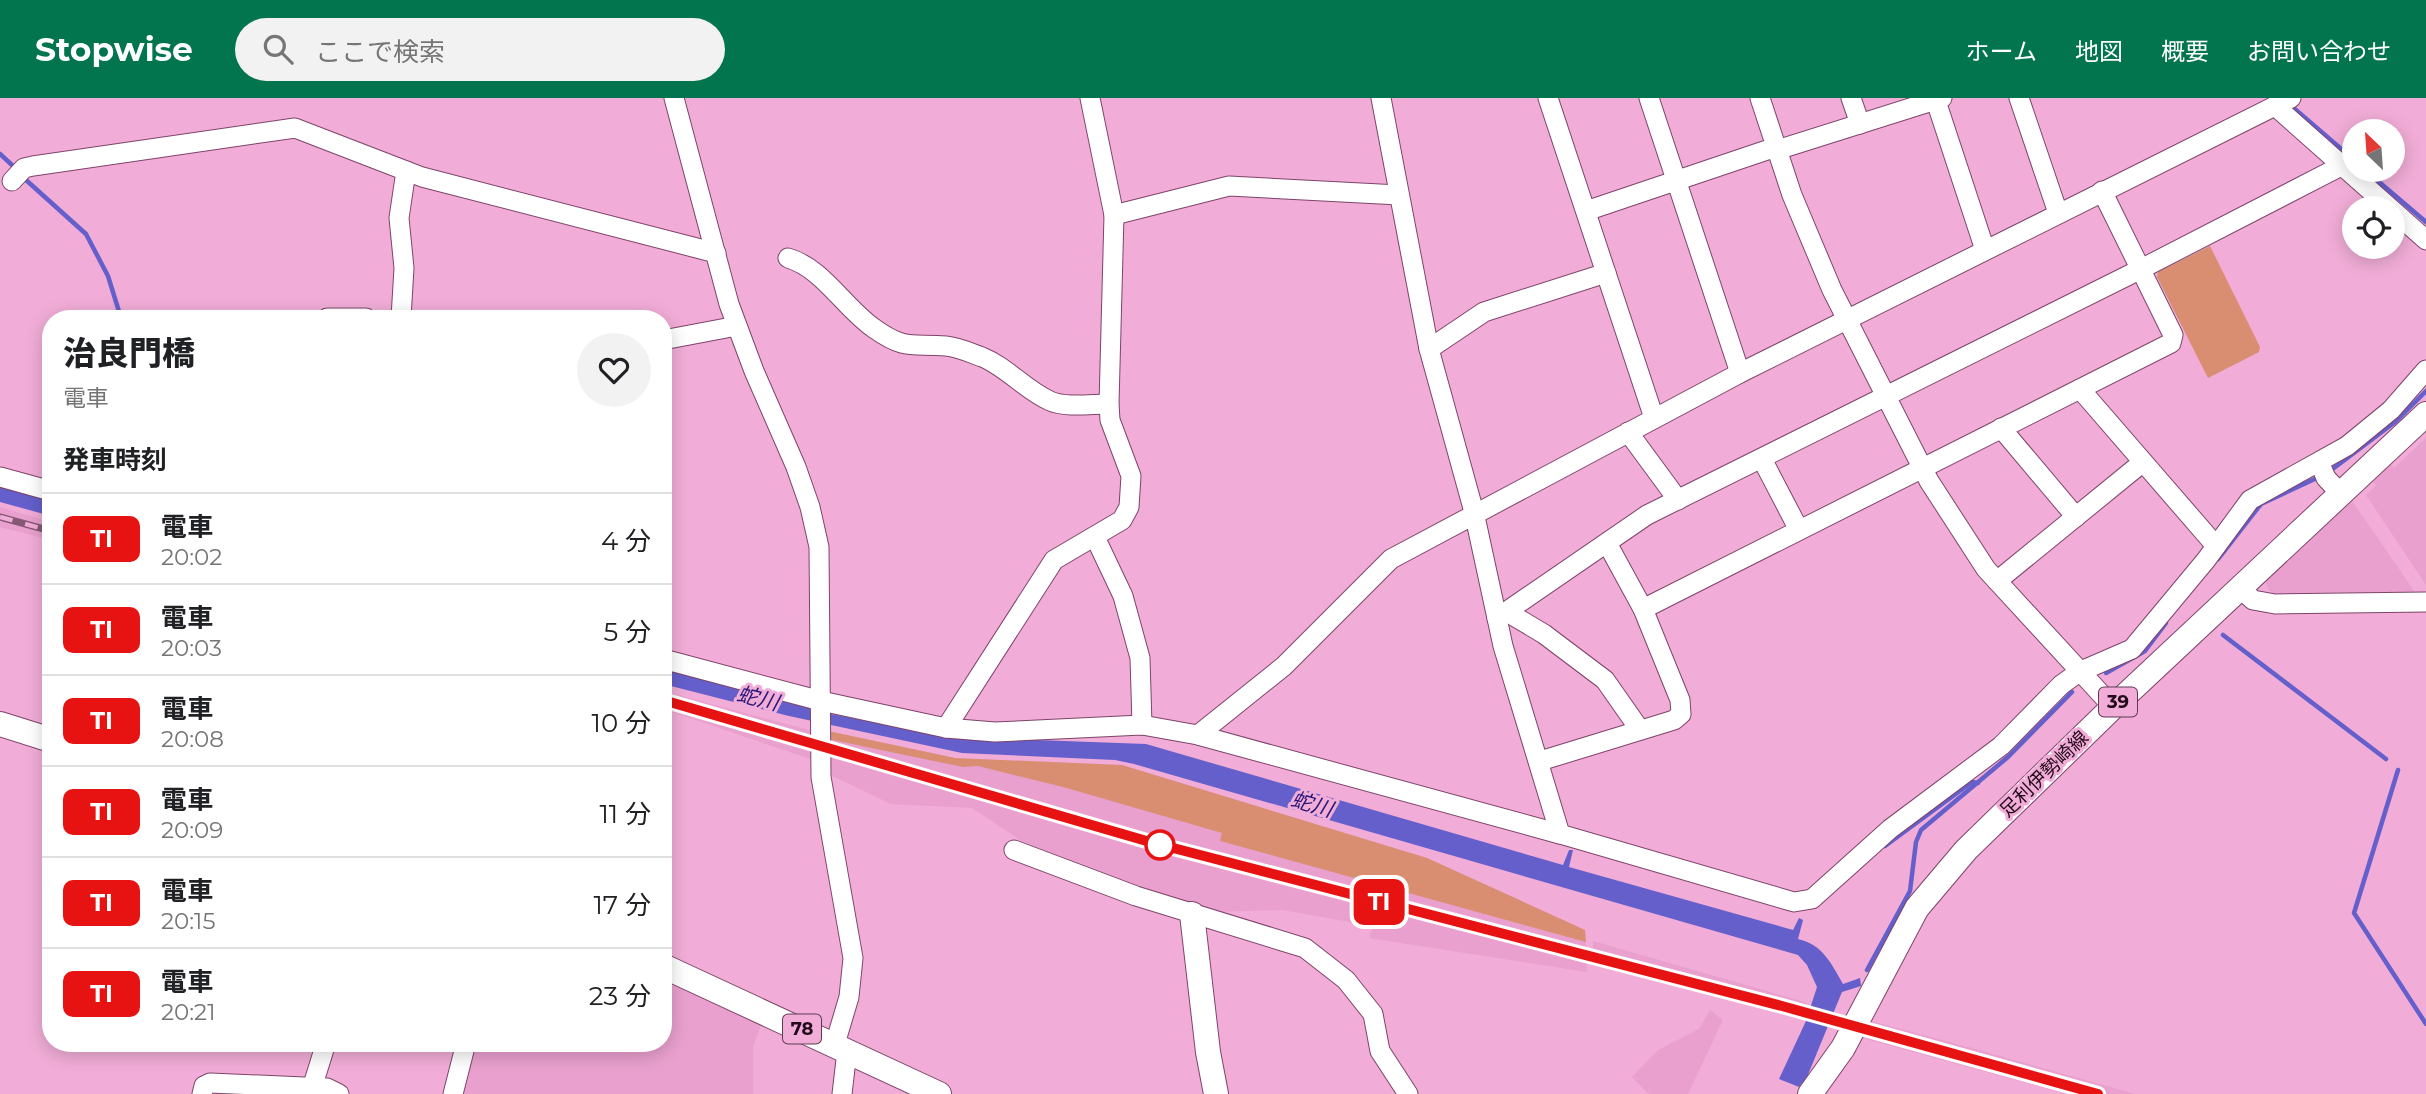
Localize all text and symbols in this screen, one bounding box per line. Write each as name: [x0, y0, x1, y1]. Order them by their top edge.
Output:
search box: [235, 18, 725, 81]
text: Stopwise: [35, 29, 193, 69]
icon: search: [259, 30, 297, 68]
text: ここで検索: [315, 36, 445, 68]
text: ホーム: [1966, 37, 2037, 66]
text: 地図: [2075, 37, 2123, 66]
text: 概要: [2161, 37, 2209, 66]
text: お問い合わせ: [2247, 37, 2391, 66]
north arrow: [2342, 119, 2404, 182]
map controls: [2342, 119, 2405, 259]
button: locate: [2342, 196, 2405, 259]
text: 治良門橋: [63, 333, 195, 373]
button: heart: [577, 333, 651, 407]
text: 電車: [63, 384, 109, 412]
text: 発車時刻: [63, 444, 167, 476]
text: 電車: [161, 511, 213, 543]
text: TI: [90, 524, 113, 553]
text: 4 分: [601, 525, 651, 557]
text: 20:02: [161, 543, 222, 571]
text: 電車: [161, 602, 213, 634]
text: TI: [90, 615, 113, 644]
text: 5 分: [603, 616, 651, 648]
text: 20:03: [161, 634, 222, 662]
water label: 蛇川: [735, 681, 783, 716]
road number: 39: [2099, 688, 2137, 716]
text: 電車: [161, 693, 213, 725]
text: TI: [90, 706, 113, 735]
text: 10 分: [592, 707, 651, 739]
text: 20:08: [161, 725, 224, 753]
street label: 足利伊勢崎線: [1995, 726, 2093, 822]
text: 電車: [161, 784, 213, 816]
water label: 蛇川: [1288, 786, 1338, 822]
text: TI: [90, 797, 113, 826]
text: 11 分: [599, 798, 651, 830]
text: 20:09: [161, 816, 223, 844]
unlabelled marker: [1145, 830, 1175, 860]
text: 電車: [161, 875, 213, 907]
line badge: TI: [1348, 879, 1410, 925]
text: TI: [1368, 887, 1390, 916]
text: TI: [90, 888, 113, 917]
text: 17 分: [593, 889, 651, 921]
text: 20:15: [161, 907, 215, 935]
text: 電車: [161, 966, 213, 998]
text: TI: [90, 979, 113, 1008]
text: 23 分: [589, 980, 651, 1012]
text: 20:21: [161, 998, 215, 1026]
road number: 78: [783, 1014, 821, 1044]

